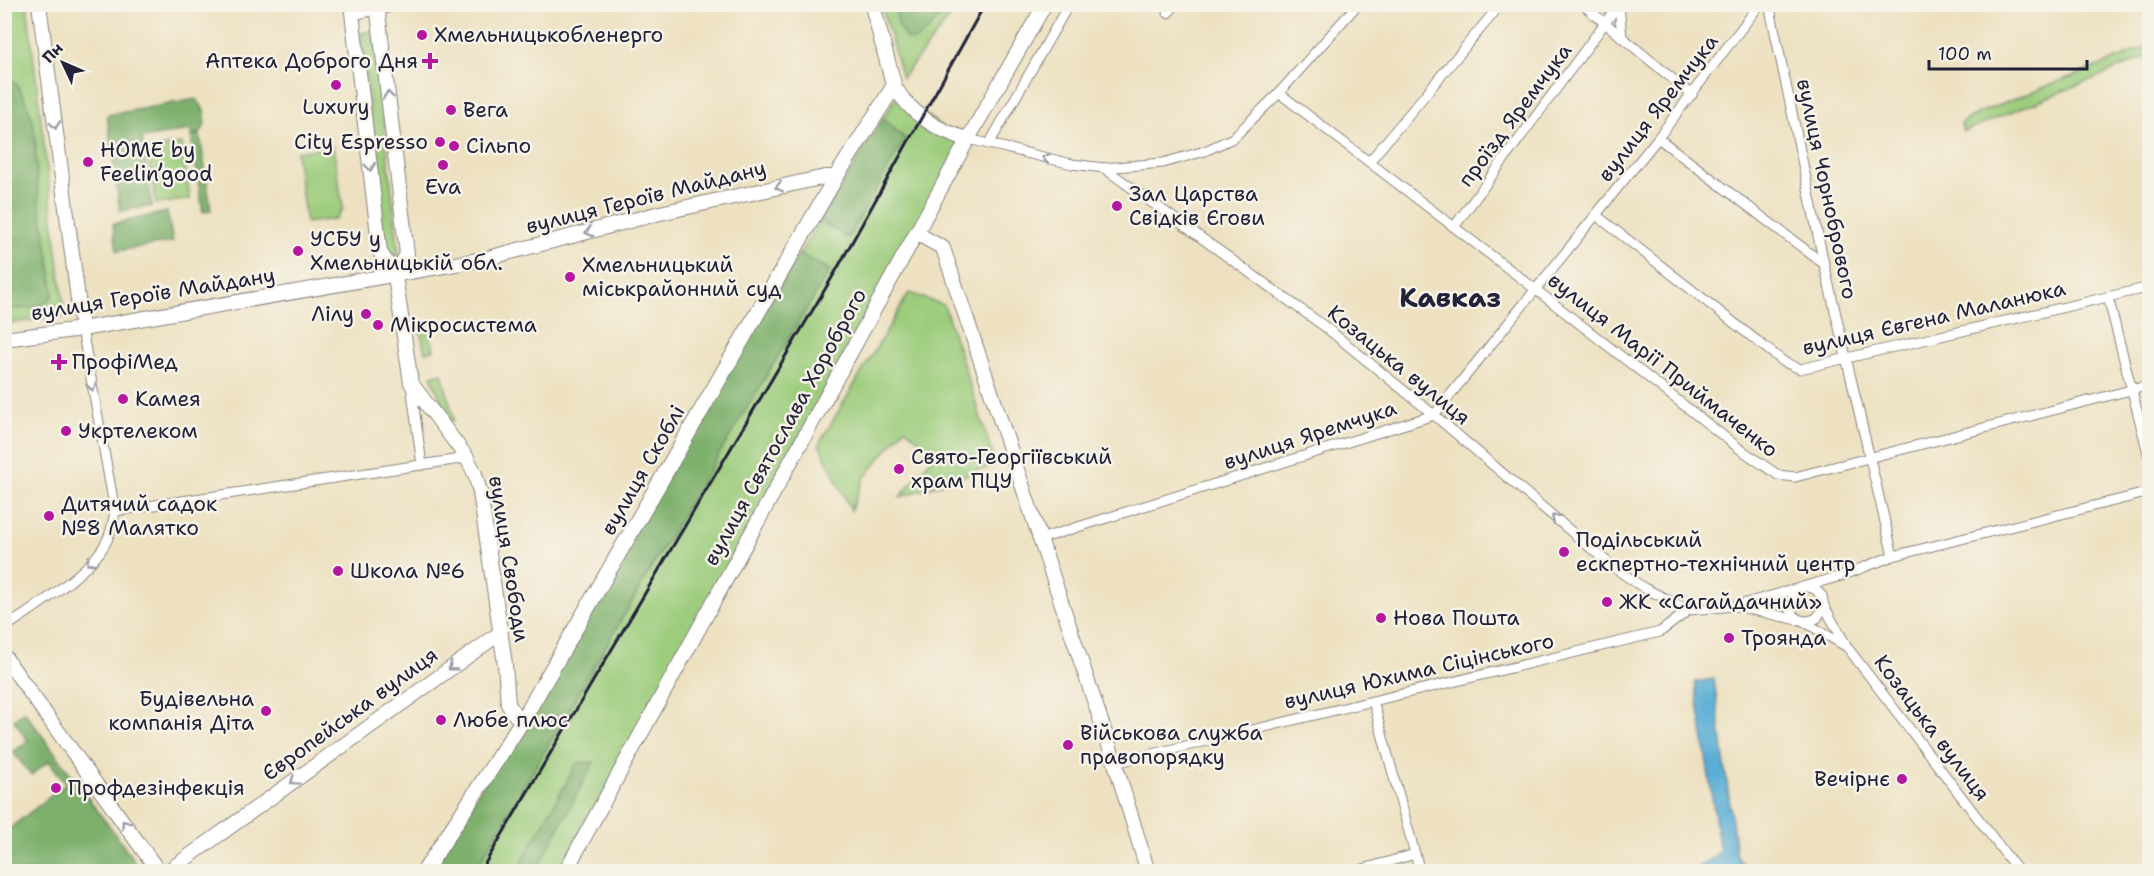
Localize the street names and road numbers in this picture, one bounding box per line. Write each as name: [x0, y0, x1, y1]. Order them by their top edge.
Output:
street label: вулиця Яремчука: [1592, 28, 1724, 188]
street label: проїзд Яремчука: [1452, 38, 1578, 192]
street label: вулиця Чорнобрового: [1790, 76, 1864, 302]
street label: вулиця Героїв Майдану: [523, 154, 769, 240]
street label: вулиця Героїв Майдану: [29, 261, 277, 327]
street label: вулиця Марії Приймаченко: [1542, 266, 1784, 464]
street label: вулиця Євгена Маланюка: [1800, 274, 2068, 362]
street label: вулиця Святослава Хороброго: [697, 283, 873, 571]
street label: Козацька вулиця: [1322, 299, 1476, 431]
street label: вулиця Яремчука: [1220, 394, 1400, 476]
street label: вулиця Скоблі: [594, 400, 692, 540]
street label: вулиця Свободи: [482, 474, 536, 644]
street label: вулиця Юхима Сіцінського: [1281, 626, 1557, 716]
street label: Європейська вулиця: [257, 641, 443, 787]
street label: Козацька вулиця: [1868, 649, 1996, 807]

